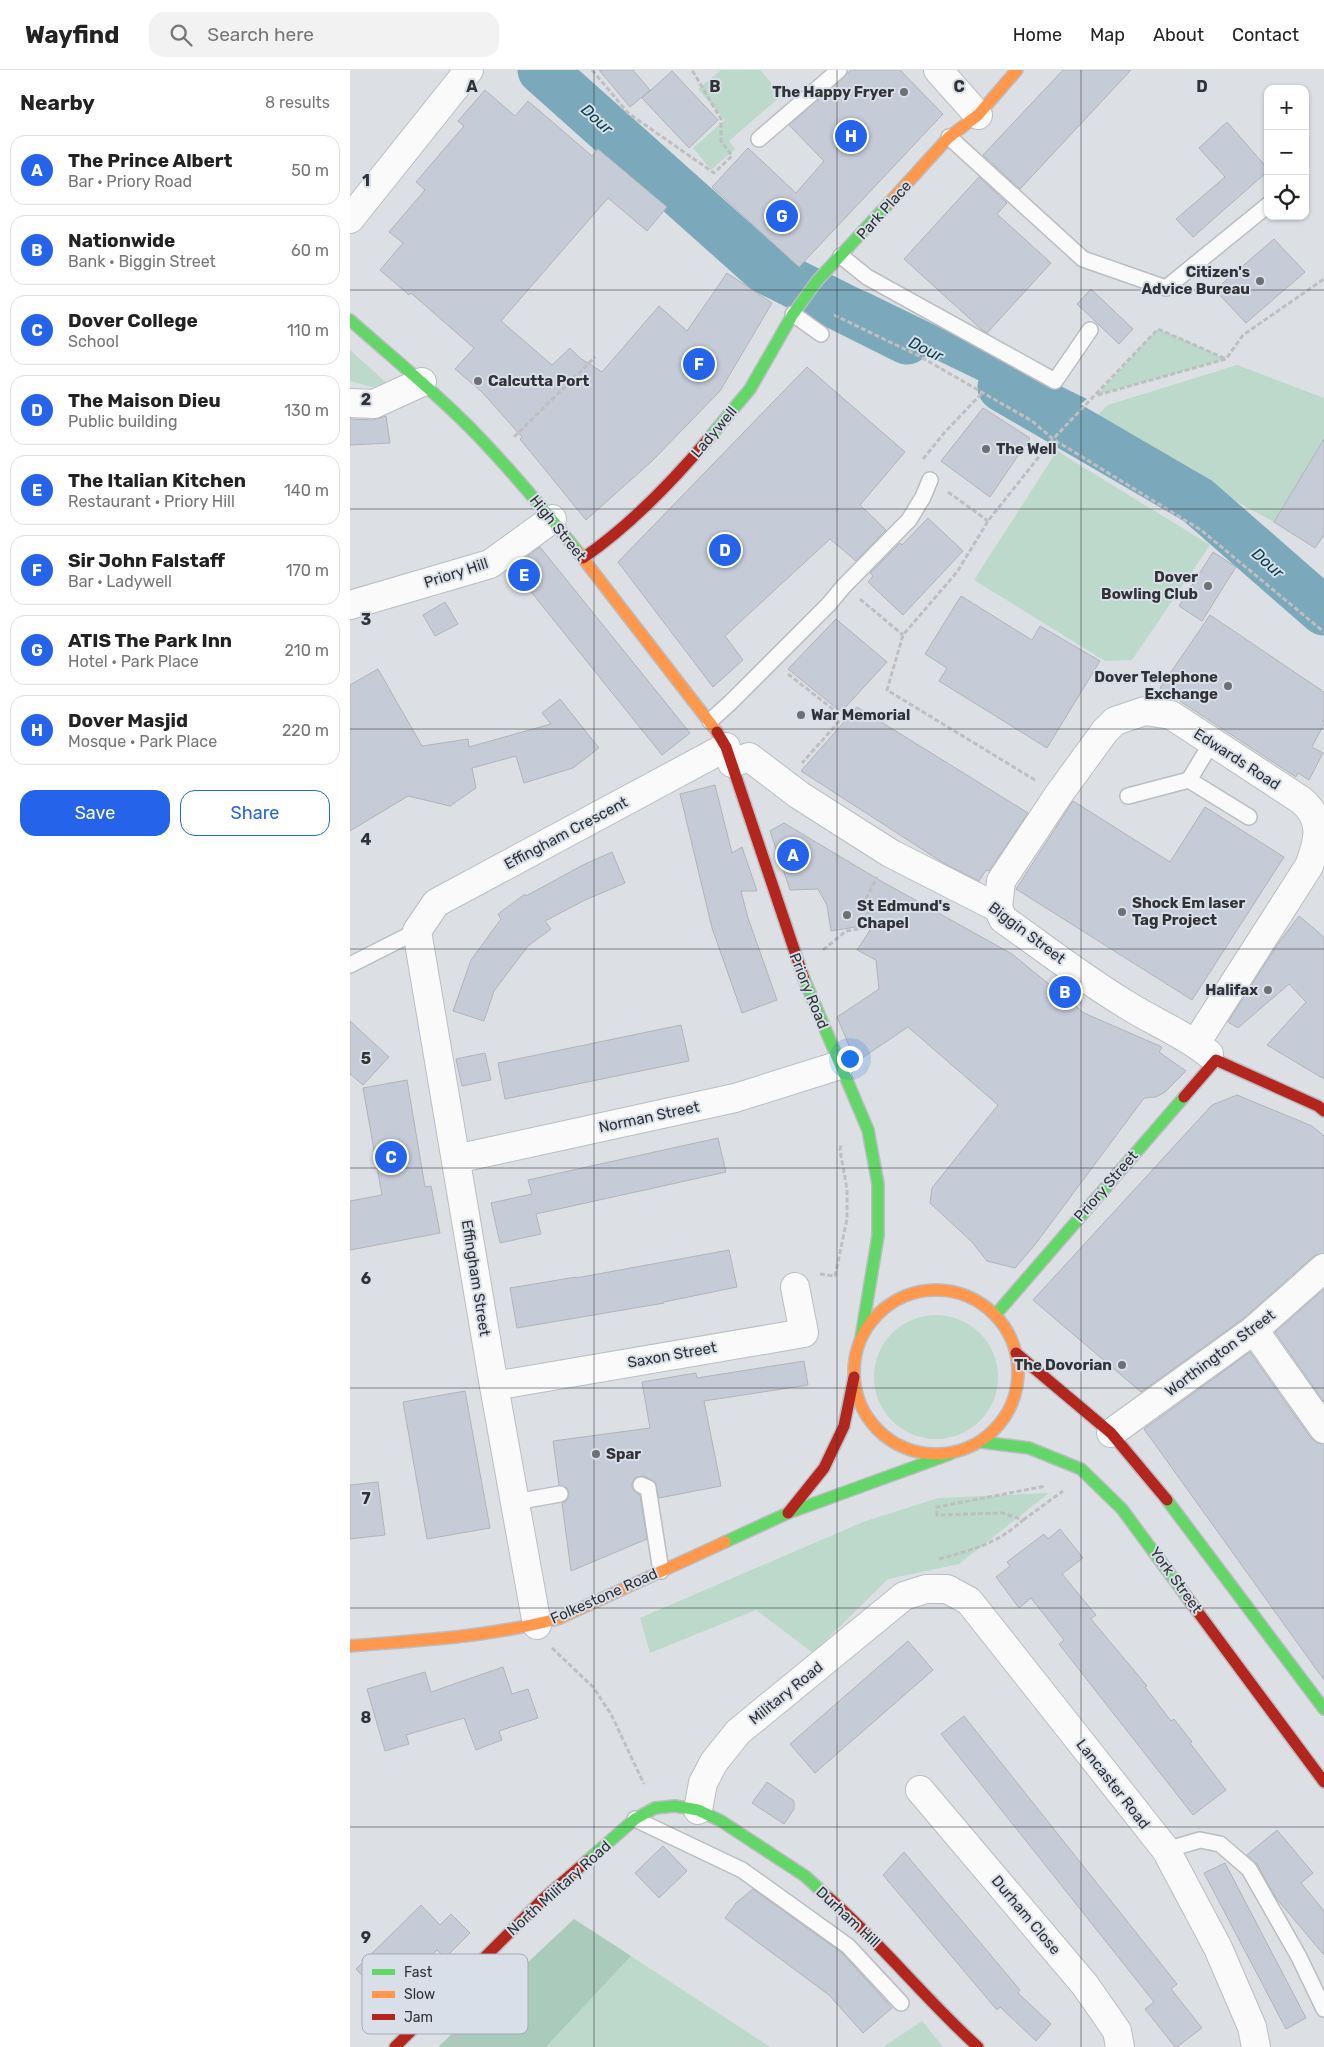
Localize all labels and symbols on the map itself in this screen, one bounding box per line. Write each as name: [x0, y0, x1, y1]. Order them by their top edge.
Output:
text: A: [466, 77, 478, 96]
text: B: [709, 77, 721, 96]
text: C: [953, 77, 965, 96]
text: D: [1196, 77, 1208, 96]
place label: The Happy Fryer: [772, 83, 894, 101]
marker: The Happy Fryer: [898, 86, 910, 98]
water label: Dour: [577, 100, 617, 139]
pin: H: [835, 117, 867, 155]
text: 1: [362, 171, 370, 190]
street label: Park Place: [853, 177, 915, 243]
pin: G: [766, 197, 798, 235]
place label: Citizen's Advice Bureau: [1141, 263, 1250, 298]
marker: Citizen's Advice Bureau: [1254, 275, 1266, 287]
water label: Dour: [906, 333, 947, 366]
pin: F: [683, 345, 715, 383]
place label: Calcutta Port: [488, 372, 589, 390]
marker: Calcutta Port: [472, 375, 484, 387]
text: 2: [361, 390, 371, 409]
street label: Ladywell: [687, 403, 741, 461]
place label: The Well: [996, 440, 1057, 458]
marker: The Well: [980, 443, 992, 455]
street label: High Street: [526, 491, 590, 565]
pin: D: [709, 531, 741, 569]
water label: Dour: [1248, 544, 1288, 583]
street label: Priory Hill: [422, 554, 490, 592]
pin: E: [508, 556, 540, 594]
place label: Dover Bowling Club: [1101, 568, 1198, 603]
marker: Dover Bowling Club: [1202, 580, 1214, 592]
text: 3: [361, 610, 371, 629]
place label: Dover Telephone Exchange: [1094, 668, 1218, 703]
marker: Dover Telephone Exchange: [1222, 680, 1234, 692]
place label: War Memorial: [811, 706, 910, 724]
marker: War Memorial: [795, 709, 807, 721]
street label: Edwards Road: [1190, 724, 1284, 794]
street label: Effingham Crescent: [501, 793, 631, 873]
text: 4: [361, 830, 372, 849]
pin: A: [777, 836, 809, 874]
place label: Shock Em laser Tag Project: [1132, 894, 1245, 929]
place label: St Edmund's Chapel: [857, 897, 950, 932]
street label: Biggin Street: [985, 898, 1069, 968]
marker: Shock Em laser Tag Project: [1116, 906, 1128, 918]
marker: St Edmund's Chapel: [841, 909, 853, 921]
street label: Priory Road: [786, 950, 832, 1032]
pin: B: [1049, 973, 1081, 1011]
place label: Halifax: [1205, 981, 1258, 999]
marker: Halifax: [1262, 984, 1274, 996]
your location: [837, 1046, 863, 1072]
text: 5: [361, 1049, 371, 1068]
street label: Norman Street: [597, 1098, 701, 1136]
pin: C: [375, 1138, 407, 1176]
street label: Priory Street: [1070, 1147, 1142, 1225]
street label: Effingham Street: [458, 1219, 494, 1338]
text: 6: [361, 1269, 371, 1288]
street label: Worthington Street: [1161, 1306, 1279, 1400]
street label: Saxon Street: [626, 1338, 718, 1372]
place label: The Dovorian: [1014, 1356, 1112, 1374]
marker: The Dovorian: [1116, 1359, 1128, 1371]
place label: Spar: [606, 1445, 641, 1463]
marker: Spar: [590, 1448, 602, 1460]
text: 7: [361, 1489, 371, 1508]
street label: York Street: [1146, 1543, 1206, 1617]
street label: Folkestone Road: [548, 1564, 660, 1628]
street label: Military Road: [745, 1658, 827, 1728]
text: 8: [361, 1708, 372, 1727]
street label: Lancaster Road: [1072, 1736, 1154, 1832]
street label: North Military Road: [503, 1837, 615, 1939]
street label: Durham Close: [988, 1872, 1064, 1958]
street label: Durham Hill: [812, 1883, 884, 1951]
text: 9: [361, 1928, 371, 1947]
legend: [362, 1954, 528, 2034]
text: Fast: [404, 1964, 433, 1981]
text: Slow: [404, 1986, 435, 2003]
text: Jam: [404, 2009, 433, 2026]

